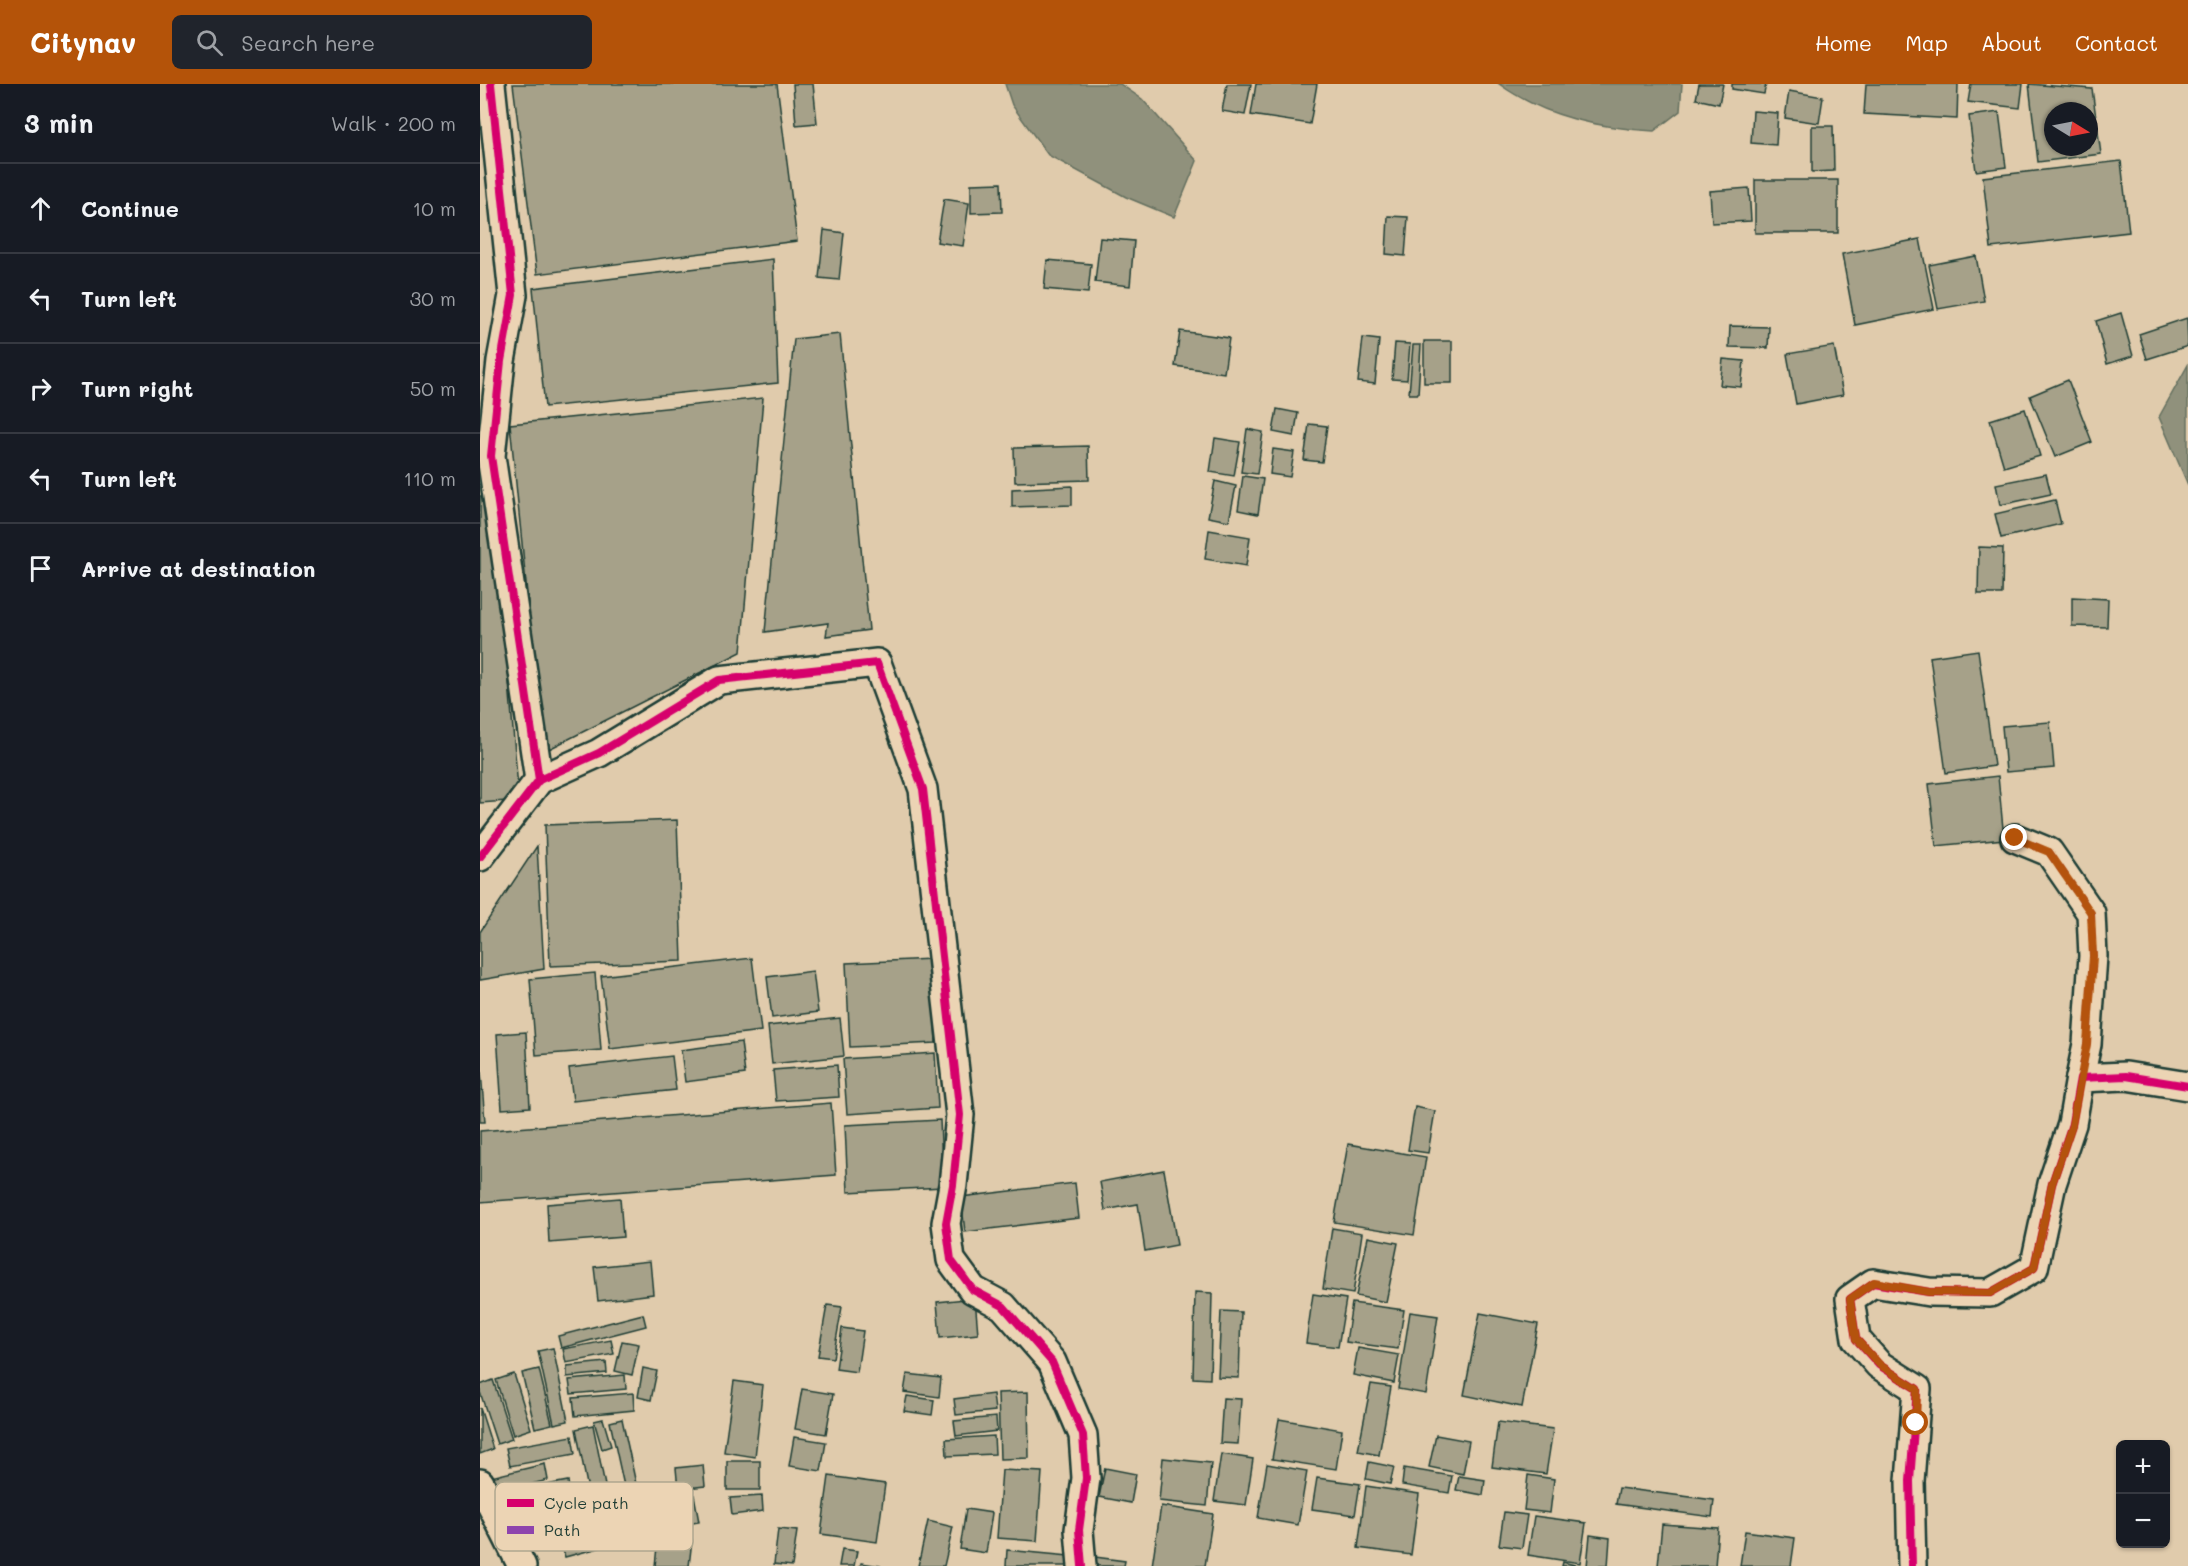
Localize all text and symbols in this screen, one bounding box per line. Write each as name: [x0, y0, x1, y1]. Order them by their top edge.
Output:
search box: [172, 15, 592, 69]
text: Citynav: [30, 24, 136, 60]
icon: search: [193, 26, 226, 59]
text: Search here: [241, 28, 375, 57]
text: Home: [1815, 29, 1872, 56]
text: Map: [1905, 29, 1948, 56]
text: About: [1981, 29, 2042, 56]
text: Contact: [2075, 29, 2158, 56]
north arrow: [2044, 102, 2098, 156]
text: 3 min: [24, 106, 93, 140]
text: Walk · 200 m: [331, 110, 456, 136]
icon: ahead: [24, 192, 57, 225]
text: Continue: [81, 194, 179, 223]
text: 10 m: [412, 195, 456, 221]
icon: left: [24, 282, 57, 315]
text: Turn left: [81, 284, 177, 313]
text: 30 m: [410, 285, 456, 311]
icon: right: [24, 372, 57, 405]
text: Turn right: [81, 374, 193, 403]
text: 50 m: [410, 375, 456, 401]
icon: left: [24, 462, 57, 495]
text: Turn left: [81, 464, 177, 493]
text: 110 m: [403, 465, 456, 491]
icon: arrive: [24, 552, 57, 585]
text: Arrive at destination: [81, 554, 316, 583]
route end: [2001, 824, 2027, 850]
route start: [1902, 1409, 1928, 1435]
map controls: [2116, 1440, 2170, 1548]
button: +: [2116, 1440, 2170, 1494]
legend: [495, 1482, 693, 1551]
text: Cycle path: [544, 1492, 628, 1513]
button: −: [2116, 1494, 2170, 1548]
text: Path: [544, 1519, 580, 1540]

